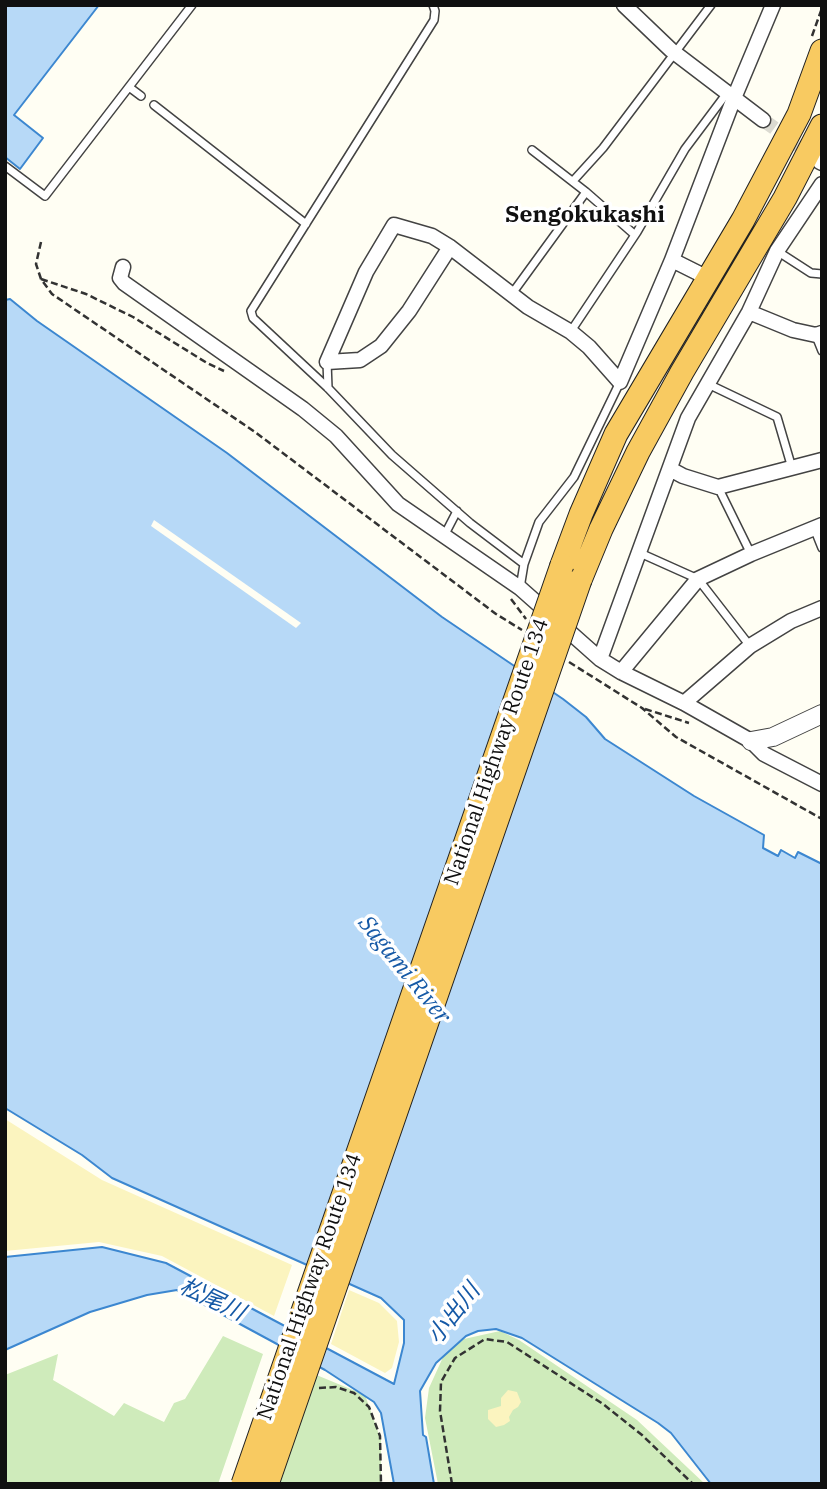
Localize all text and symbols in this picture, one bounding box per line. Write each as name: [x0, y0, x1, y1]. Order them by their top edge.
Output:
district label: Sengokukashi: [505, 201, 665, 229]
street label: National Highway Route 134: [439, 615, 555, 889]
water label: Sagami River: [352, 910, 456, 1030]
street label: National Highway Route 134: [252, 1150, 368, 1424]
water label: 松尾川: [175, 1273, 249, 1327]
water label: 小出川: [422, 1278, 486, 1350]

